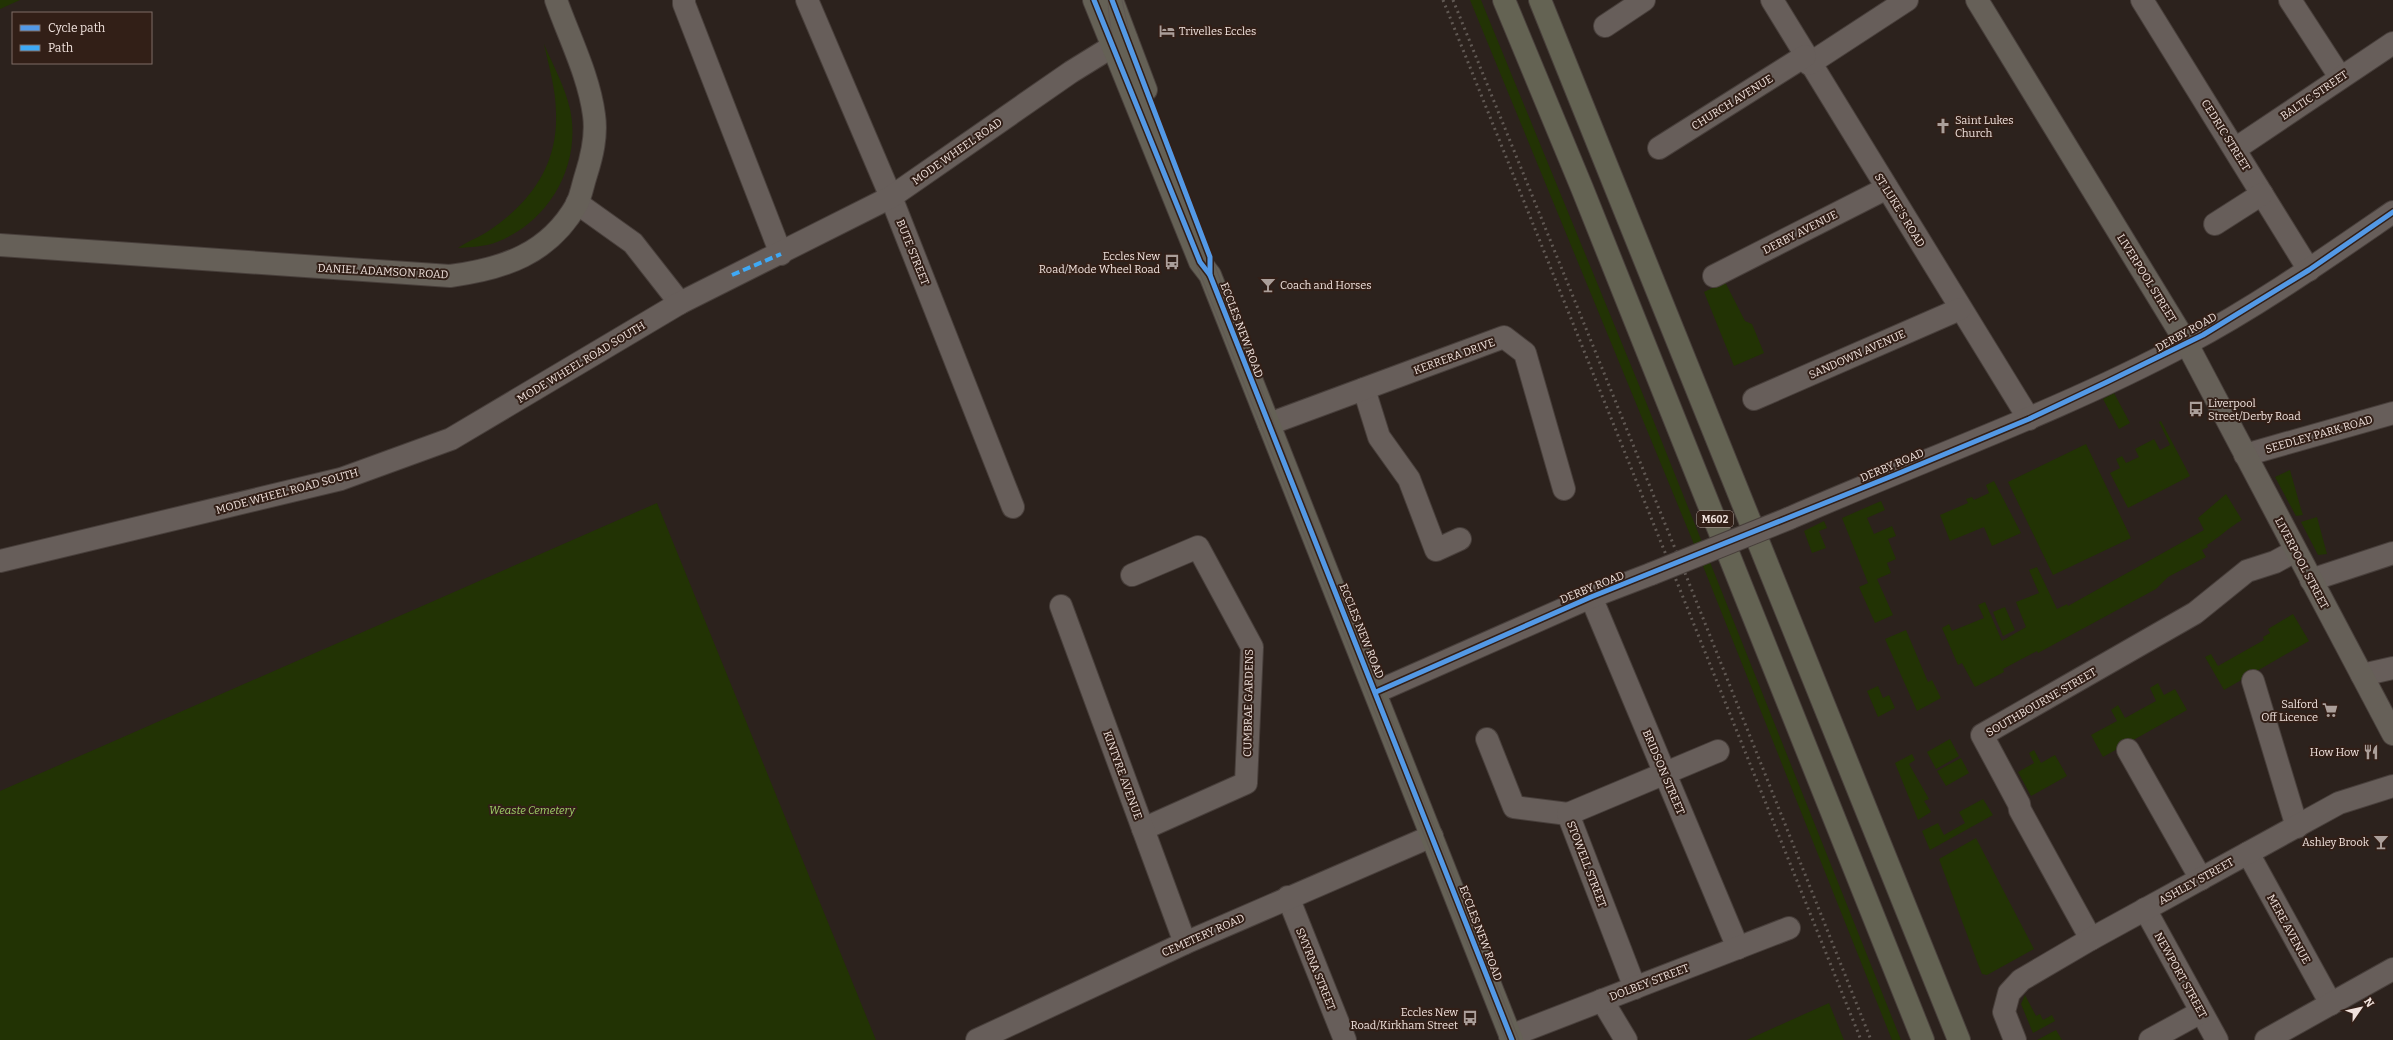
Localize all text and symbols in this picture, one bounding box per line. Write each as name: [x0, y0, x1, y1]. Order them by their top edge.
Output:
legend: [12, 12, 152, 64]
text: Cycle path: [48, 21, 106, 35]
hotel icon: Trivelles Eccles: [1158, 22, 1176, 40]
place label: Trivelles Eccles: [1179, 25, 1256, 38]
text: Path: [48, 41, 74, 55]
street label: BALTIC STREET: [2278, 68, 2351, 123]
street label: CHURCH AVENUE: [1689, 72, 1776, 133]
street label: CEDRIC STREET: [2198, 97, 2253, 174]
place label: Saint Lukes Church: [1955, 114, 2014, 140]
street label: MODE WHEEL ROAD: [910, 115, 1005, 187]
church icon: Saint Lukes Church: [1934, 117, 1952, 135]
street label: ST LUKE'S ROAD: [1872, 171, 1928, 250]
street label: DERBY AVENUE: [1761, 208, 1840, 257]
street label: BUTE STREET: [893, 217, 932, 288]
street label: LIVERPOOL STREET: [2114, 232, 2179, 325]
place label: Eccles New Road/Mode Wheel Road: [1039, 250, 1160, 276]
bus stop icon: Eccles New Road/Mode Wheel Road: [1163, 253, 1181, 271]
street label: DANIEL ADAMSON ROAD: [317, 262, 449, 281]
bar icon: Coach and Horses: [1259, 276, 1277, 294]
place label: Coach and Horses: [1280, 279, 1371, 292]
street label: ECCLES NEW ROAD: [1217, 281, 1266, 380]
street label: DERBY ROAD: [2153, 310, 2219, 355]
street label: MODE WHEEL ROAD SOUTH: [515, 319, 648, 406]
street label: SANDOWN AVENUE: [1807, 327, 1908, 382]
street label: KERRERA DRIVE: [1412, 336, 1497, 377]
place label: Liverpool Street/Derby Road: [2208, 397, 2301, 423]
bus stop icon: Liverpool Street/Derby Road: [2187, 400, 2205, 418]
street label: SEEDLEY PARK ROAD: [2264, 413, 2374, 456]
street label: DERBY ROAD: [1858, 446, 1926, 485]
street label: MODE WHEEL ROAD SOUTH: [214, 466, 360, 517]
road number: M602: [1697, 511, 1733, 527]
street label: LIVERPOOL STREET: [2272, 515, 2331, 612]
street label: DERBY ROAD: [1558, 569, 1626, 606]
street label: ECCLES NEW ROAD: [1337, 582, 1387, 681]
street label: CUMBRAE GARDENS: [1241, 649, 1256, 757]
street label: SOUTHBOURNE STREET: [1984, 665, 2099, 739]
place label: Salford Off Licence: [2261, 698, 2318, 724]
supermarket icon: Salford Off Licence: [2321, 701, 2339, 719]
street label: BRIDSON STREET: [1640, 728, 1687, 817]
street label: KINTYRE AVENUE: [1100, 729, 1145, 822]
restaurant icon: How How: [2362, 743, 2380, 761]
place label: How How: [2310, 746, 2359, 759]
park label: Weaste Cemetery: [489, 804, 576, 817]
street label: STOWELL STREET: [1564, 819, 1609, 910]
bar icon: Ashley Brook: [2372, 833, 2390, 851]
place label: Ashley Brook: [2302, 836, 2370, 849]
street label: ASHLEY STREET: [2156, 855, 2237, 907]
street label: ECCLES NEW ROAD: [1456, 884, 1505, 983]
street label: MERE AVENUE: [2264, 892, 2313, 966]
street label: CEMETERY ROAD: [1160, 911, 1247, 960]
street label: SMYRNA STREET: [1293, 926, 1338, 1013]
street label: NEWPORT STREET: [2152, 930, 2210, 1021]
street label: DOLBEY STREET: [1608, 961, 1691, 1004]
north arrow: [2341, 988, 2381, 1028]
text: N: [2361, 996, 2377, 1010]
place label: Eccles New Road/Kirkham Street: [1351, 1006, 1458, 1032]
bus stop icon: Eccles New Road/Kirkham Street: [1461, 1009, 1479, 1027]

